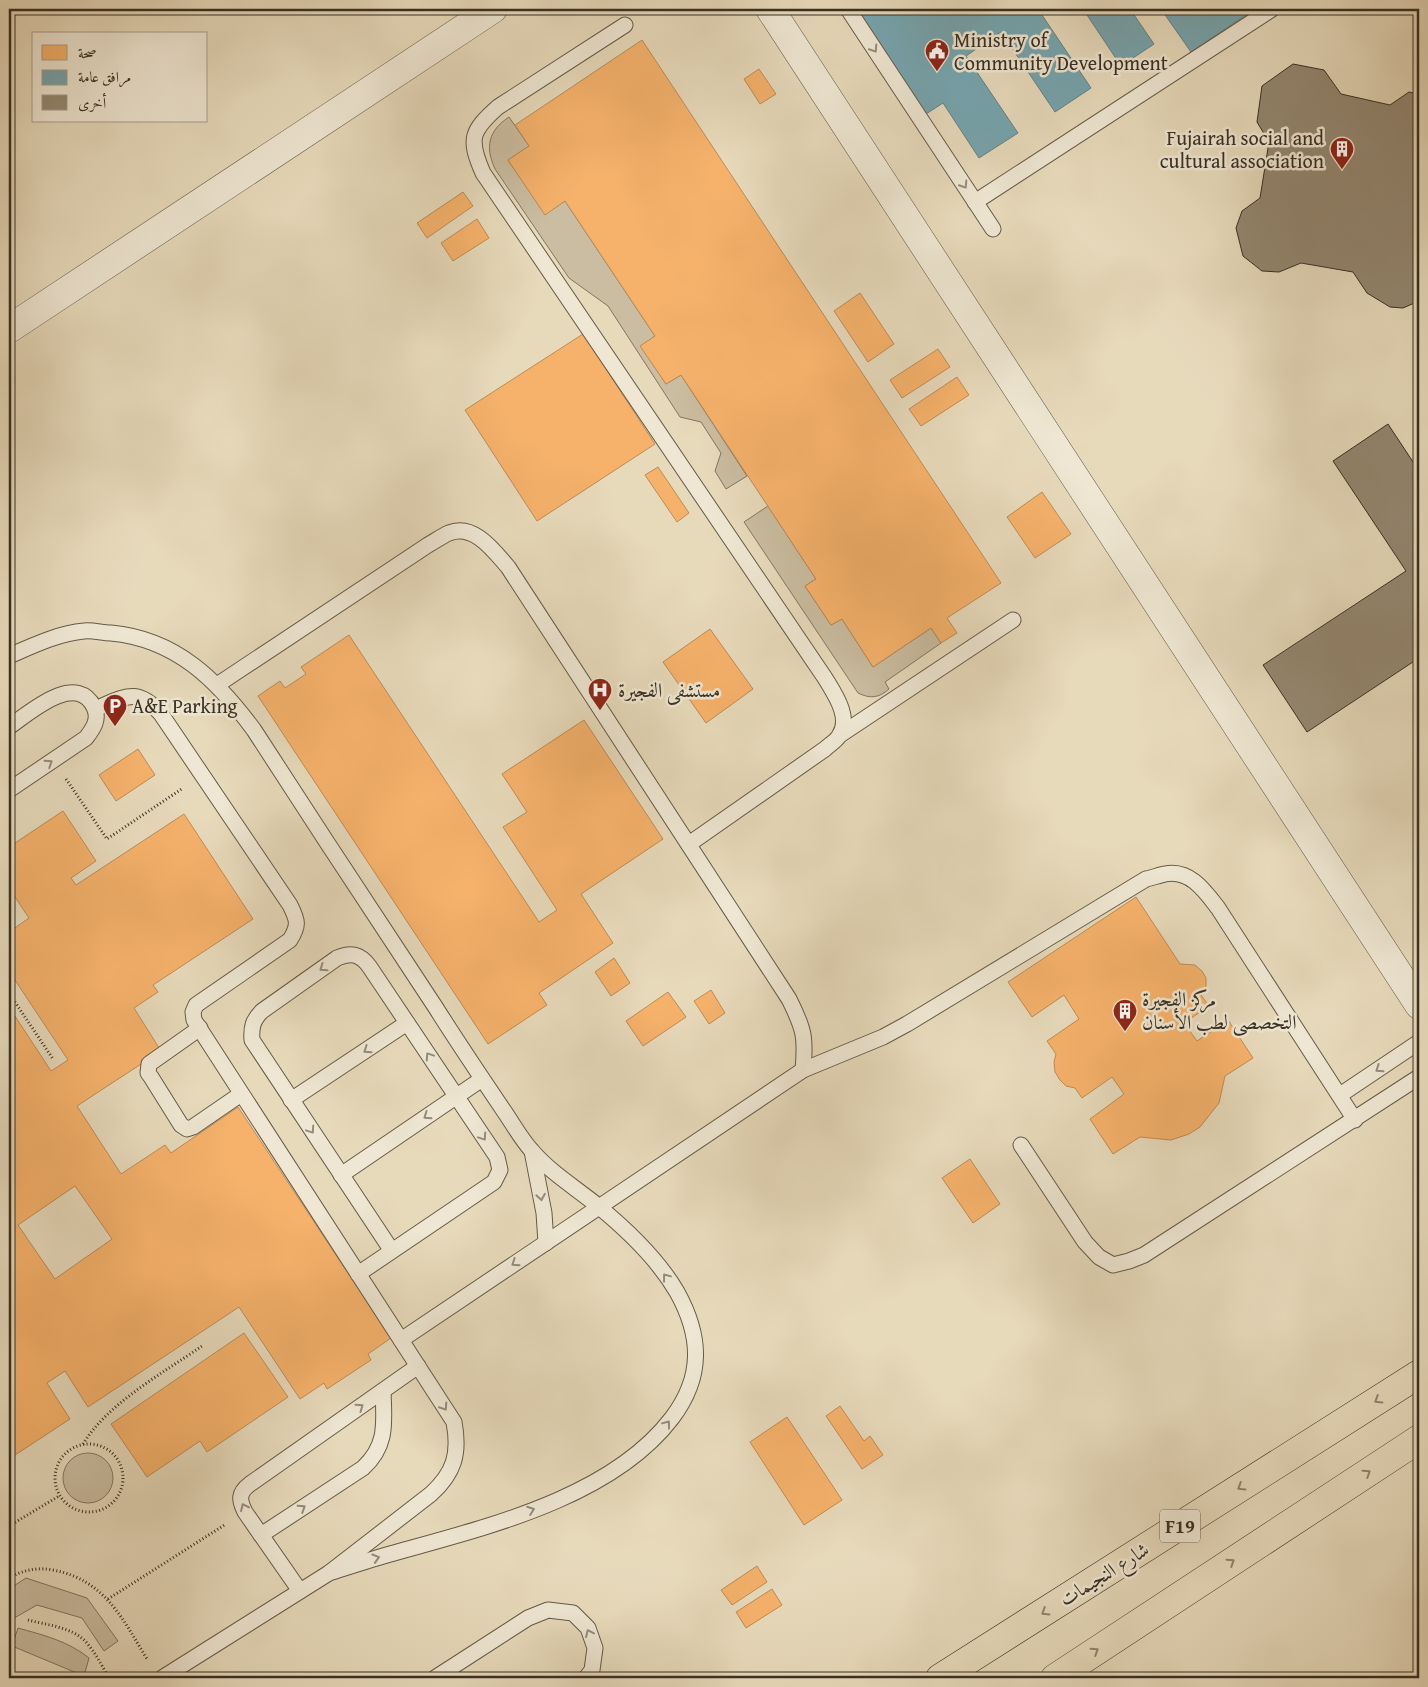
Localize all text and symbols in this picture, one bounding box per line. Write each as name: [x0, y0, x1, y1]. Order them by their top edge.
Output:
place label: Ministry of Community Development: [954, 25, 1168, 77]
legend: [32, 32, 208, 122]
public building icon: Ministry of Community Development: [924, 38, 950, 72]
text: صحة: [78, 42, 97, 63]
one-way arrow: [868, 44, 878, 53]
text: مرافق عامة: [78, 66, 131, 88]
text: أخرى: [78, 92, 107, 113]
place label: Fujairah social and cultural association: [1160, 123, 1324, 175]
building icon: Fujairah social and cultural association: [1329, 136, 1355, 170]
one-way arrow: [958, 179, 967, 189]
place label: مستشفى الفجيرة: [618, 675, 720, 705]
hospital icon: مستشفى الفجيرة: [587, 677, 613, 711]
place label: A&E Parking: [132, 691, 238, 720]
parking icon: A&E Parking: [102, 693, 128, 727]
one-way arrow: [44, 760, 53, 769]
one-way arrow: [319, 962, 329, 971]
place label: مركز الفجيرة التخصصى لطب الأسنان: [1142, 984, 1297, 1037]
building icon: مركز الفجيرة التخصصى لطب الأسنان: [1112, 998, 1138, 1032]
one-way arrow: [363, 1044, 373, 1053]
one-way arrow: [426, 1052, 435, 1061]
one-way arrow: [1376, 1063, 1385, 1072]
one-way arrow: [423, 1110, 433, 1119]
one-way arrow: [305, 1124, 314, 1134]
one-way arrow: [477, 1131, 486, 1140]
one-way arrow: [535, 1193, 546, 1201]
one-way arrow: [511, 1257, 520, 1267]
one-way arrow: [663, 1274, 671, 1283]
one-way arrow: [1374, 1394, 1383, 1404]
one-way arrow: [438, 1402, 448, 1411]
one-way arrow: [354, 1404, 364, 1413]
one-way arrow: [661, 1420, 670, 1430]
one-way arrow: [1361, 1470, 1371, 1479]
one-way arrow: [1237, 1481, 1246, 1491]
one-way arrow: [239, 1503, 250, 1512]
one-way arrow: [296, 1505, 306, 1514]
one-way arrow: [526, 1506, 535, 1516]
road number: F19: [1160, 1510, 1200, 1542]
street label: شارع النجيمات: [1053, 1534, 1156, 1616]
one-way arrow: [371, 1554, 380, 1564]
one-way arrow: [1225, 1559, 1235, 1568]
one-way arrow: [1041, 1606, 1050, 1615]
one-way arrow: [584, 1629, 595, 1638]
one-way arrow: [1090, 1648, 1099, 1658]

